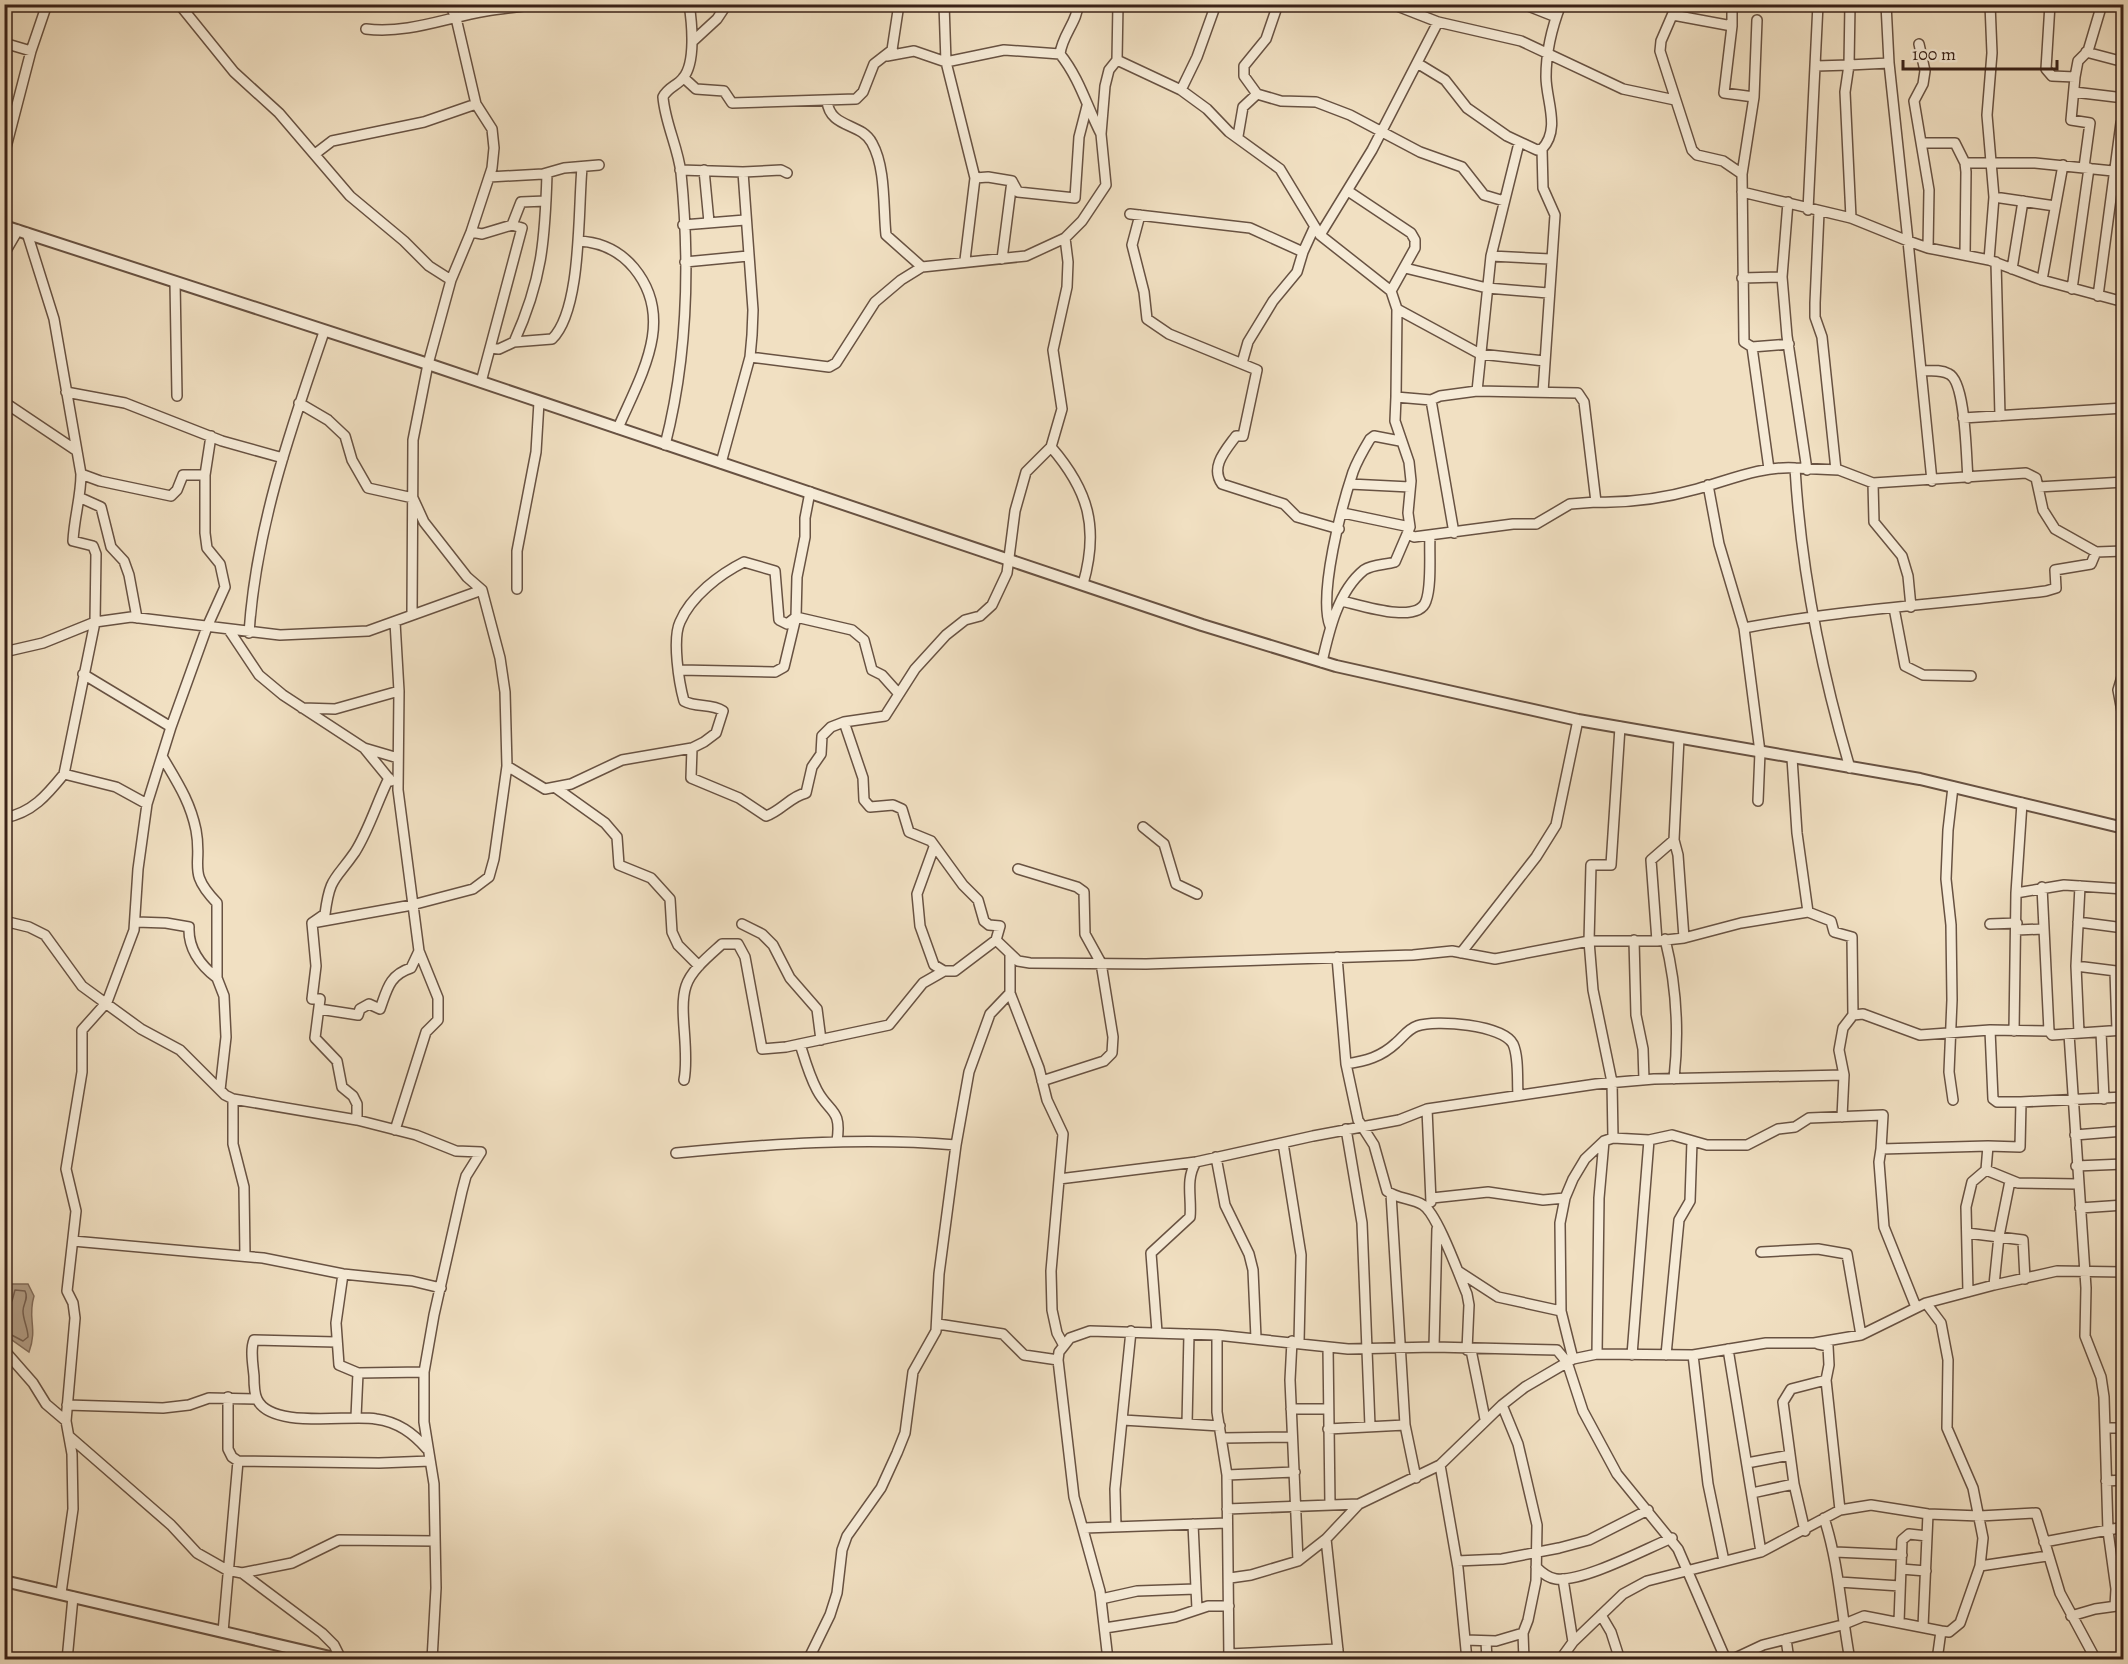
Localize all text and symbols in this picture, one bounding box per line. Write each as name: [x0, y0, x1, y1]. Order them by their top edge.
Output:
scale bar: [1903, 33, 2058, 71]
text: 100 m: [1912, 42, 1956, 66]

